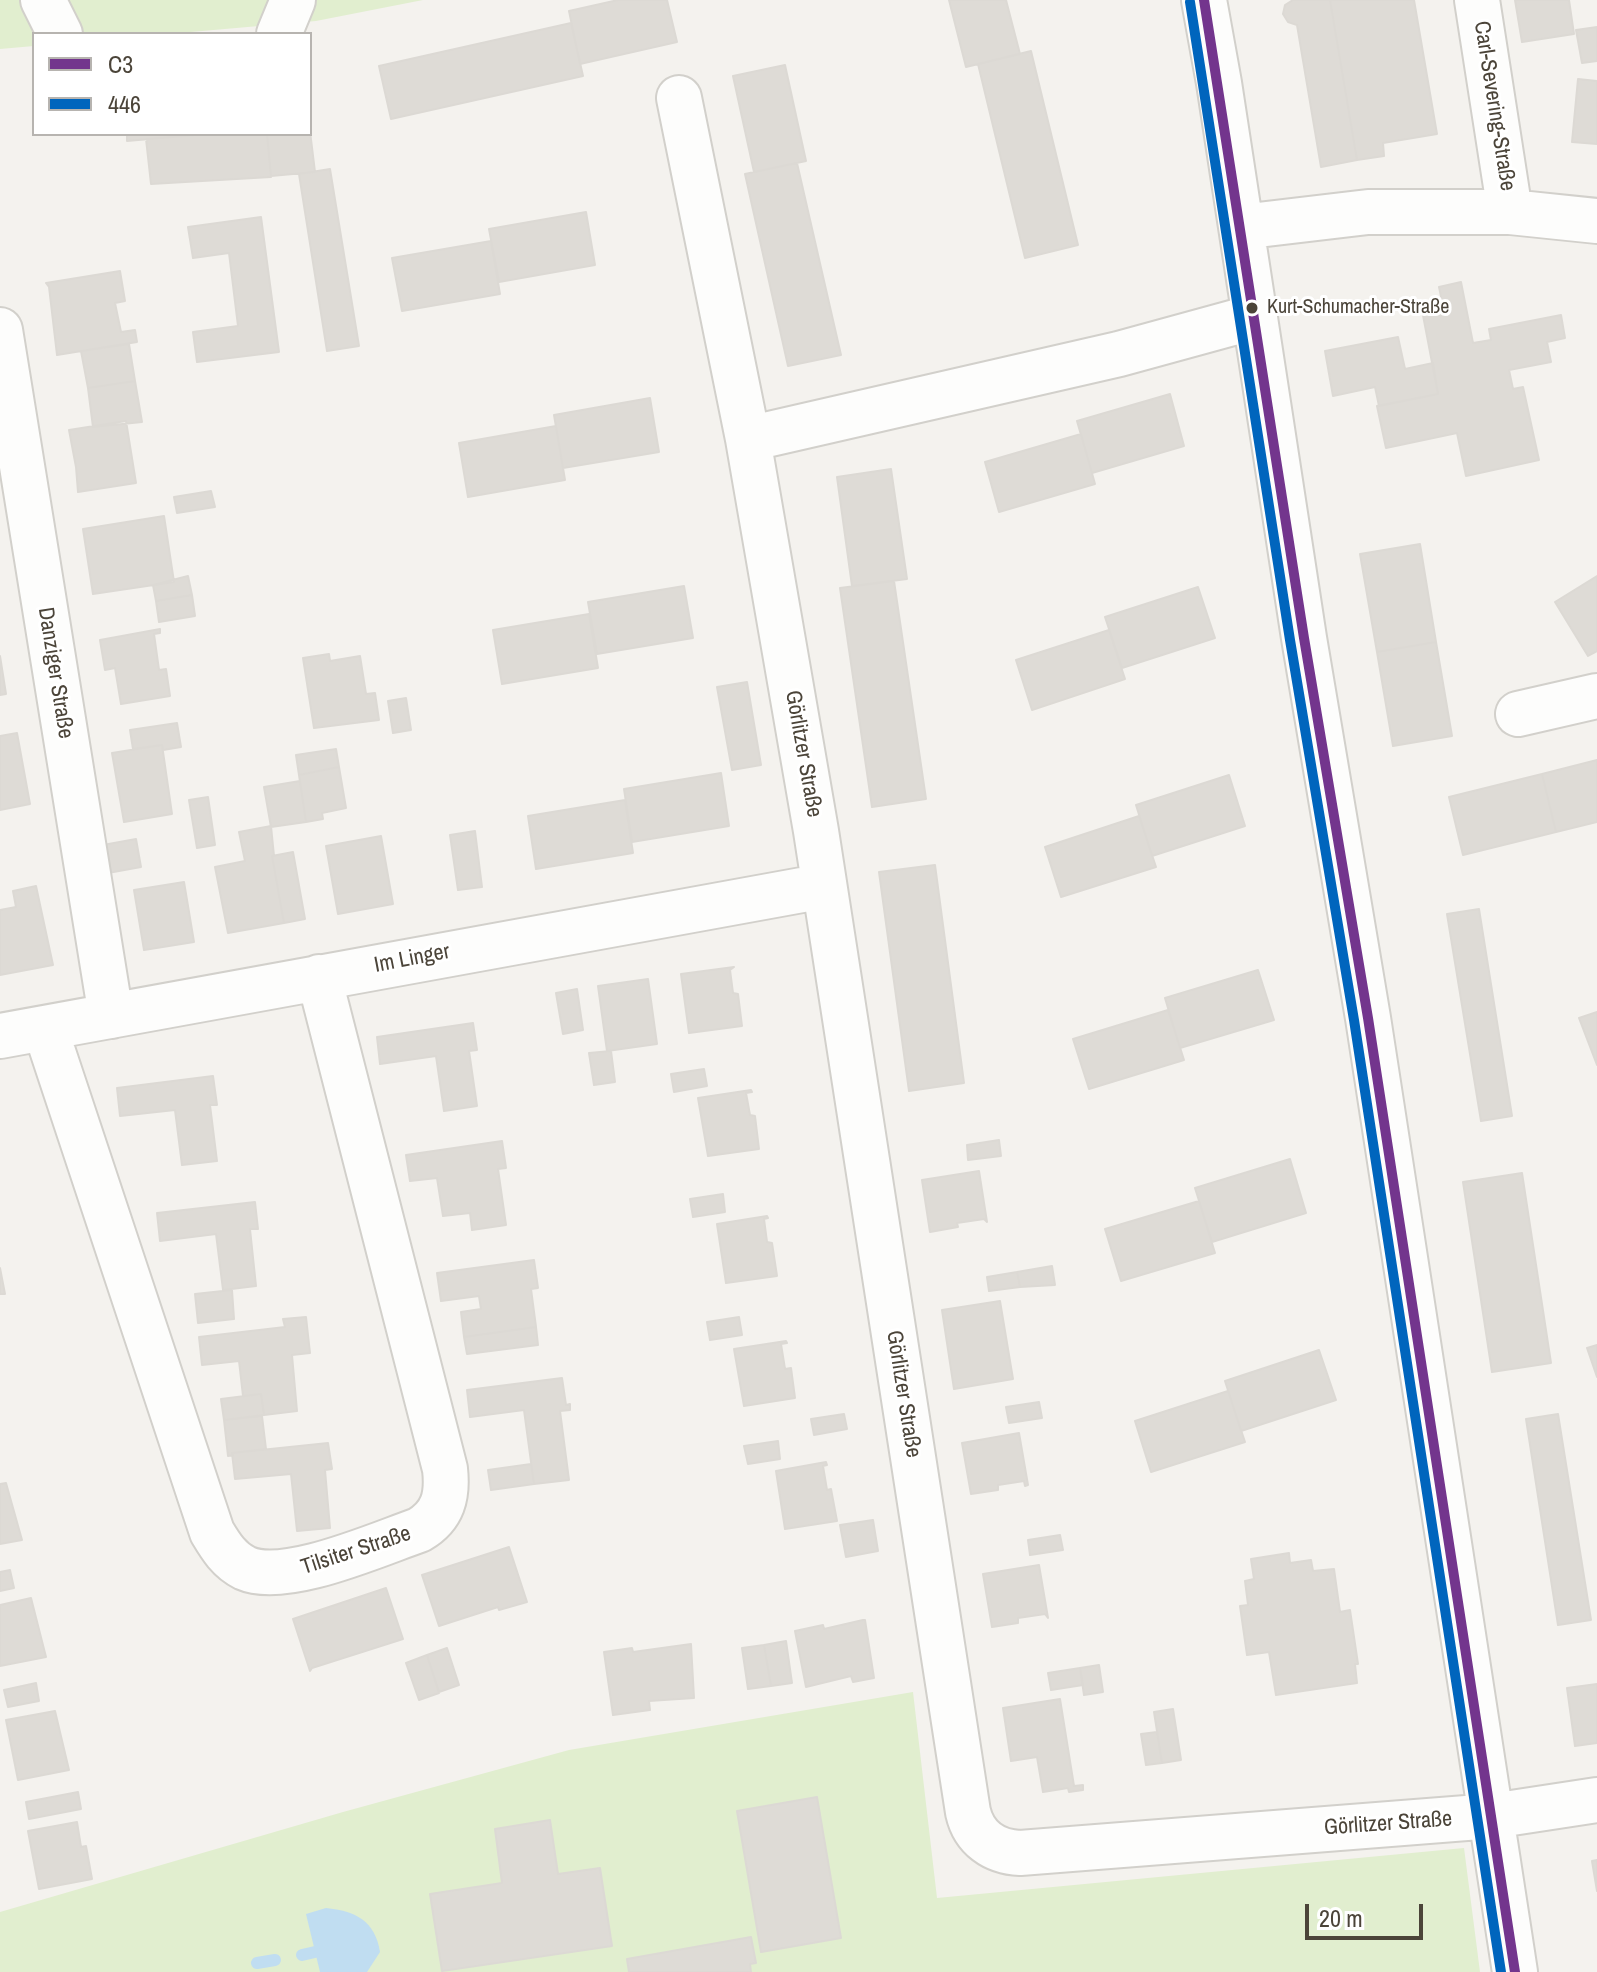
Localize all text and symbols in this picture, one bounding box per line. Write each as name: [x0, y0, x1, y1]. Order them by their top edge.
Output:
street label: Carl-Severing-Straße: [1468, 19, 1520, 193]
legend: [32, 32, 312, 136]
text: C3: [108, 48, 133, 80]
text: 446: [108, 88, 141, 120]
place label: Kurt-Schumacher-Straße: [1267, 296, 1449, 320]
marker: Kurt-Schumacher-Straße: [1244, 300, 1260, 316]
street label: Danziger Straße: [32, 606, 78, 740]
street label: Görlitzer Straße: [779, 689, 827, 819]
street label: Im Linger: [372, 939, 452, 979]
street label: Görlitzer Straße: [880, 1329, 926, 1459]
street label: Tilsiter Straße: [298, 1521, 414, 1581]
street label: Görlitzer Straße: [1323, 1806, 1453, 1842]
scale bar: [1309, 1888, 1427, 1938]
text: 20 m: [1319, 1902, 1363, 1934]

